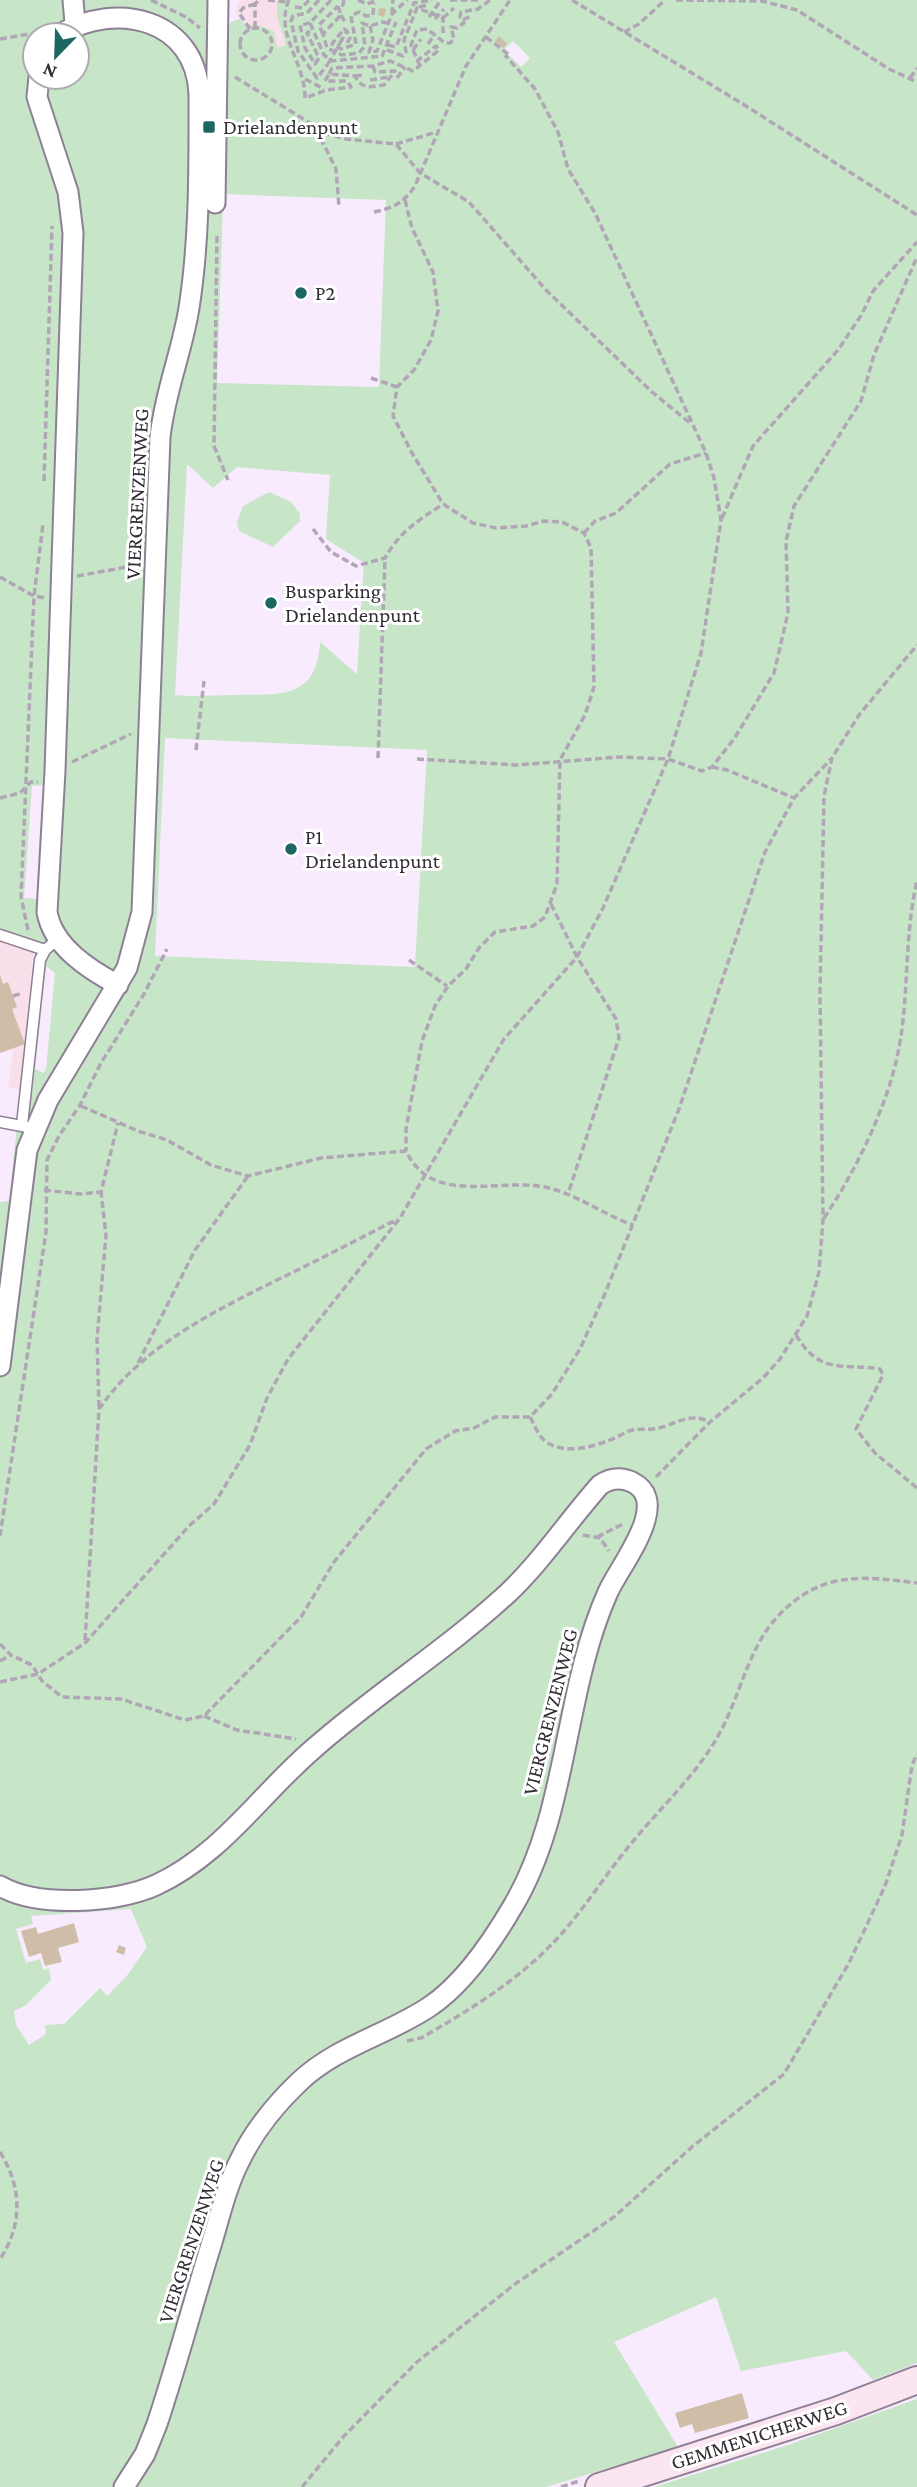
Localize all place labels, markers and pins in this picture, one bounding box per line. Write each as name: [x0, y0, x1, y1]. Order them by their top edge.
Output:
place label: Drielandenpunt: [223, 115, 359, 139]
marker: Drielandenpunt: [201, 119, 217, 135]
place label: P2: [315, 281, 336, 305]
marker: P2: [293, 285, 309, 301]
place label: Busparking Drielandenpunt: [285, 579, 421, 627]
marker: Busparking Drielandenpunt: [263, 595, 279, 611]
place label: P1 Drielandenpunt: [305, 825, 441, 873]
marker: P1 Drielandenpunt: [283, 841, 299, 857]

